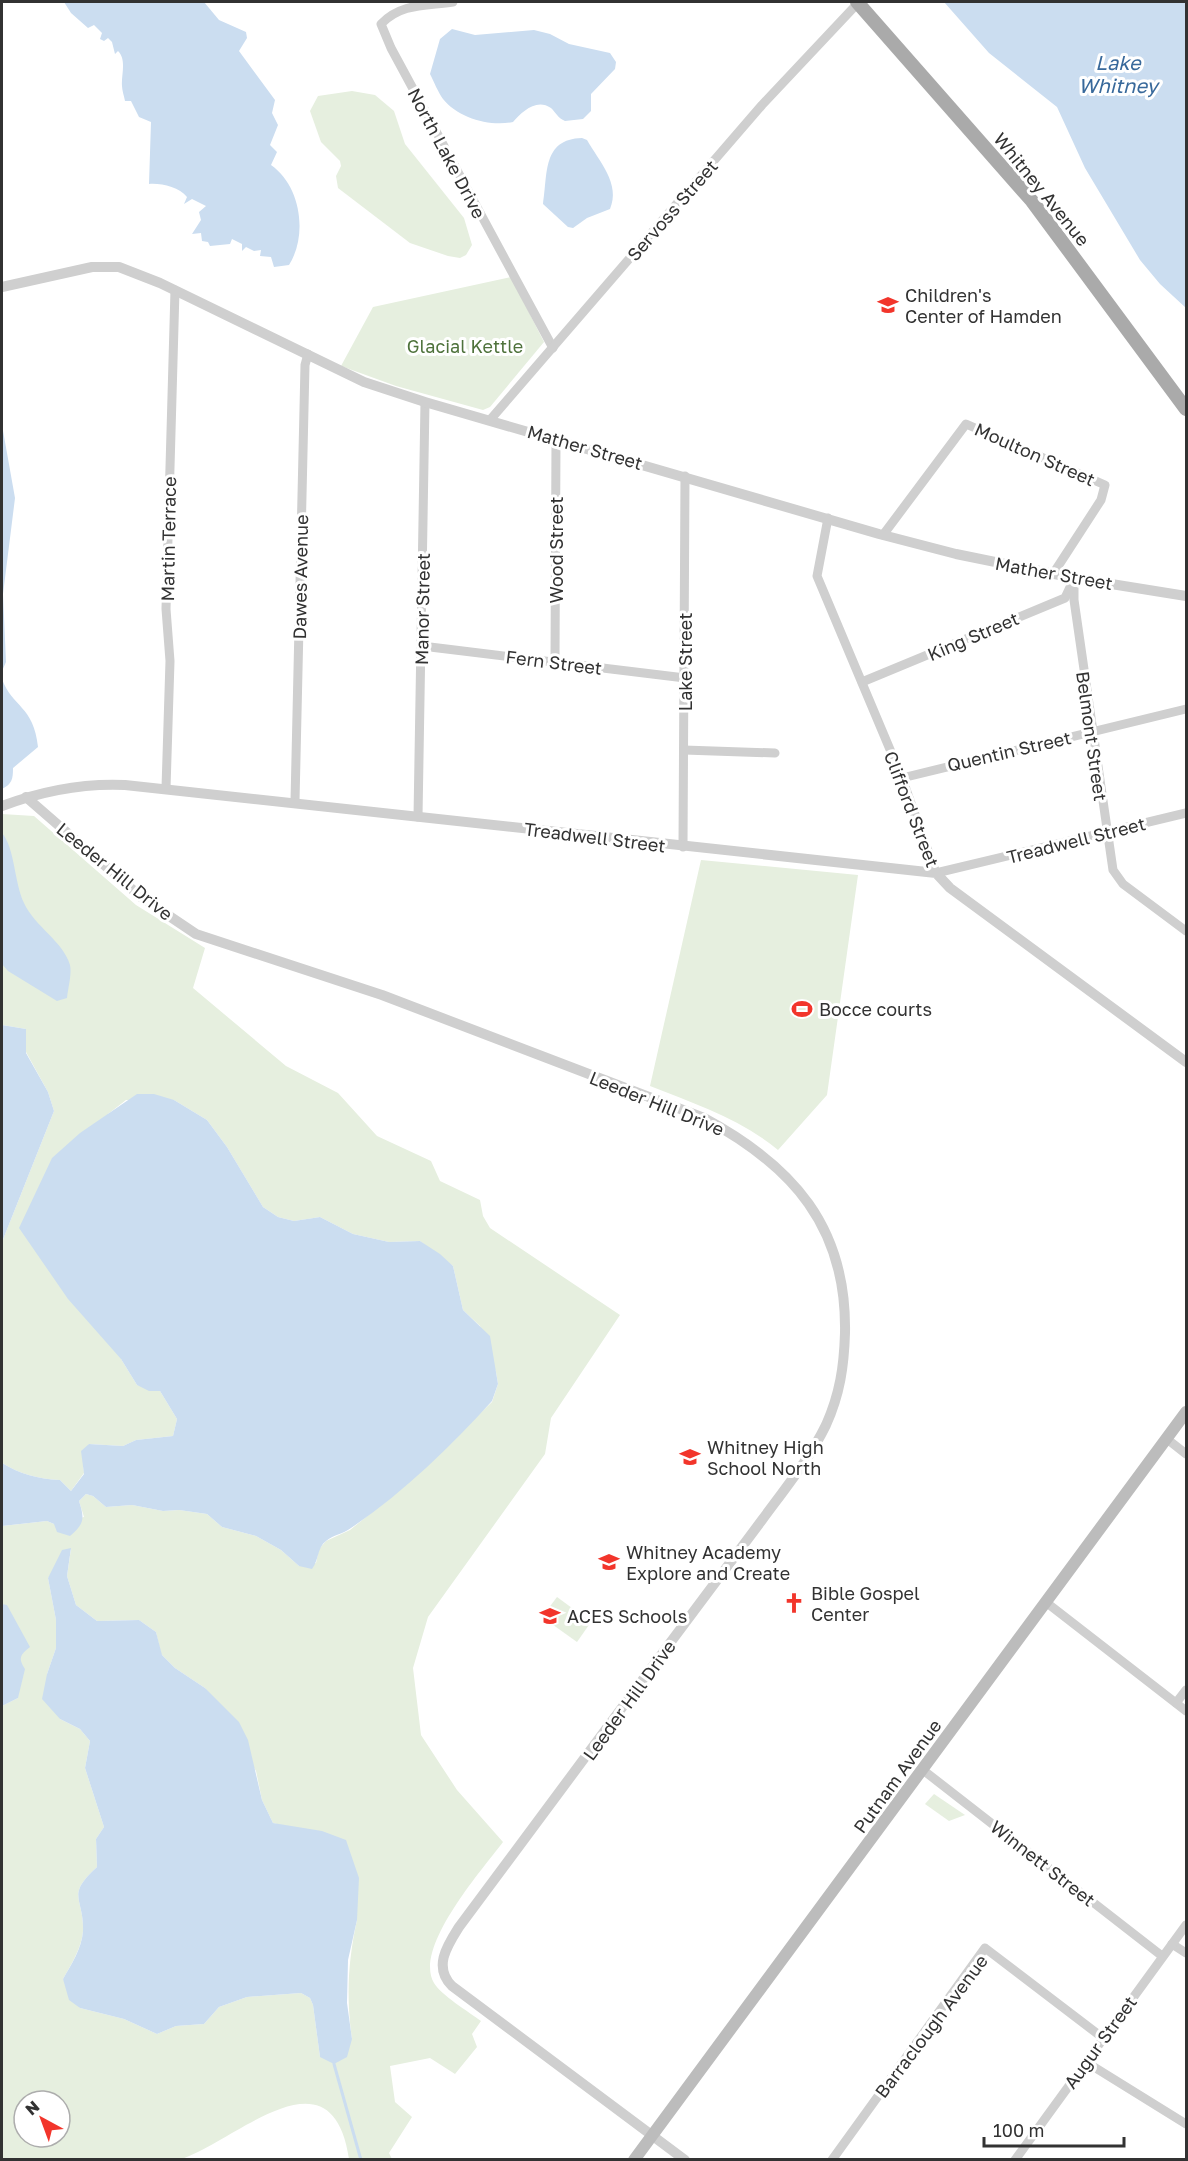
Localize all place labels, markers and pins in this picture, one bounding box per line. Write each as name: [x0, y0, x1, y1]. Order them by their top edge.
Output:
place label: Children's Center of Hamden: [905, 284, 1062, 327]
school or university icon: Children's Center of Hamden: [876, 293, 900, 317]
sports icon: Bocce courts: [790, 997, 814, 1021]
place label: Bocce courts: [819, 998, 932, 1020]
place label: Whitney High School North: [707, 1436, 824, 1479]
school or university icon: Whitney High School North: [678, 1445, 702, 1469]
place label: Whitney Academy Explore and Create: [626, 1541, 790, 1584]
school or university icon: Whitney Academy Explore and Create: [597, 1550, 621, 1574]
place label: Bible Gospel Center: [811, 1582, 920, 1625]
church icon: Bible Gospel Center: [782, 1591, 806, 1615]
school or university icon: ACES Schools: [538, 1604, 562, 1628]
place label: ACES Schools: [567, 1605, 687, 1627]

